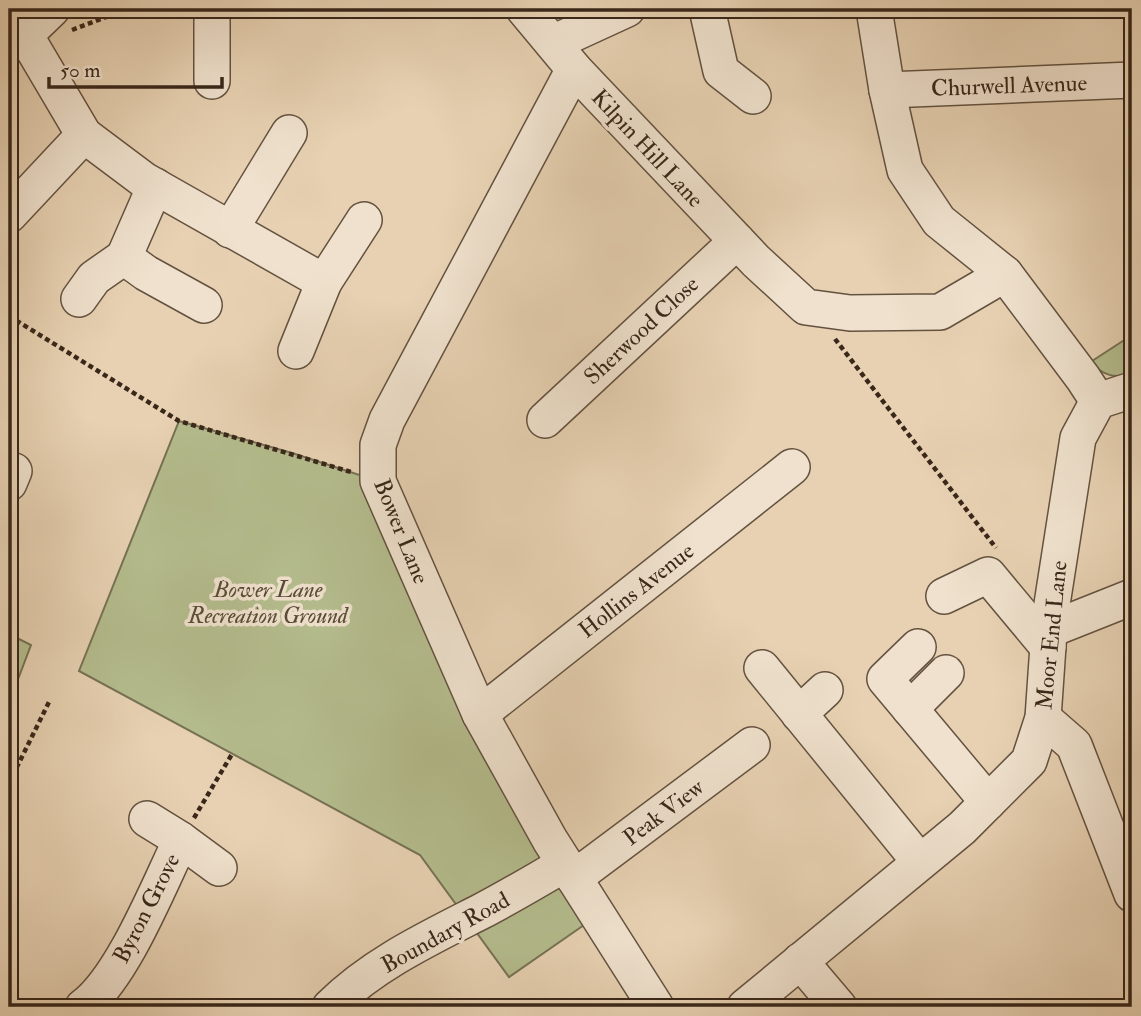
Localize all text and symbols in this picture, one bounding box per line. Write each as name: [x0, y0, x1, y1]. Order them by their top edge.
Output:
scale bar: [49, 46, 222, 90]
text: 50 m: [60, 57, 101, 84]
street label: Churwell Avenue: [931, 68, 1088, 103]
street label: Kilpin Hill Lane: [585, 83, 710, 215]
street label: Sherwood Close: [578, 270, 705, 391]
street label: Bower Lane: [367, 474, 436, 588]
street label: Hollins Avenue: [573, 536, 700, 644]
street label: Moor End Lane: [1029, 559, 1074, 711]
park label: Bower Lane Recreation Ground: [187, 575, 349, 630]
street label: Peak View: [617, 772, 710, 852]
street label: Byron Grove: [106, 848, 187, 968]
street label: Boundary Road: [376, 885, 514, 980]

